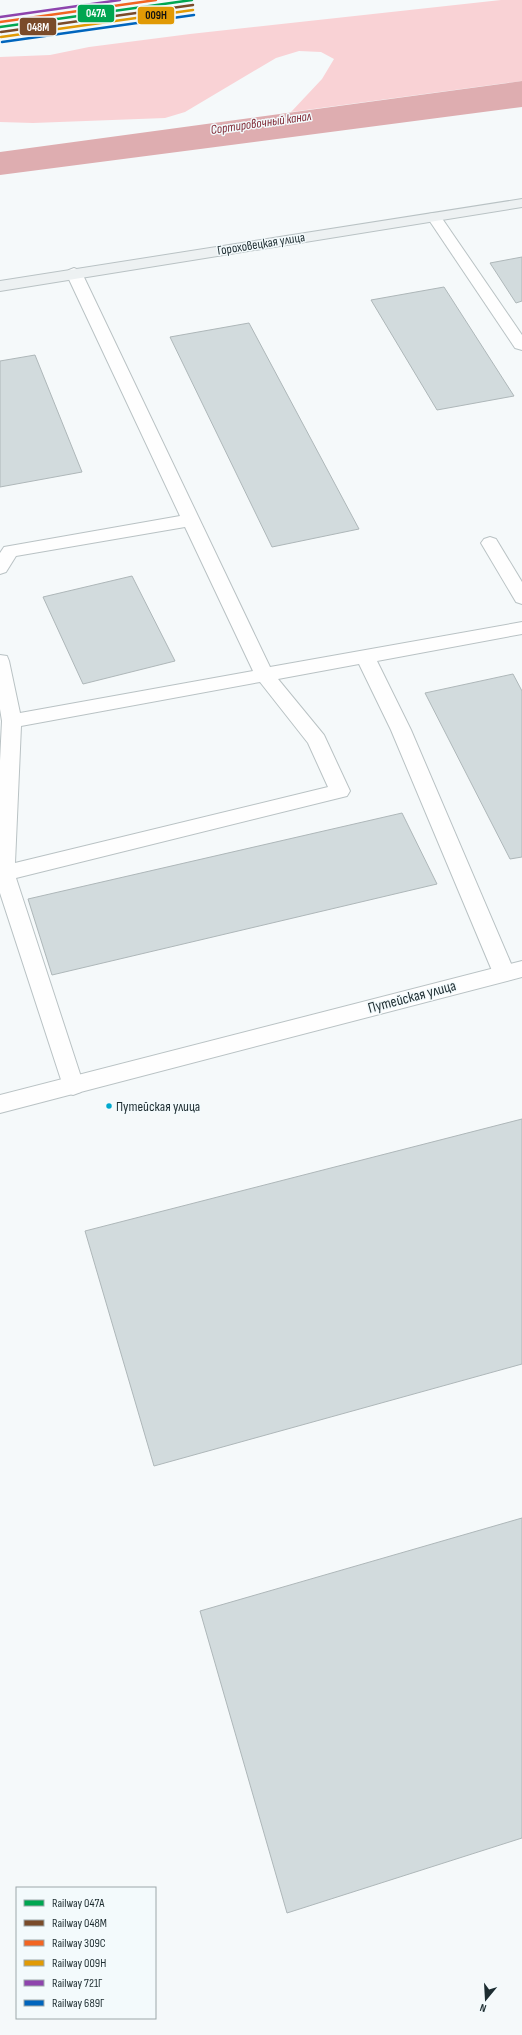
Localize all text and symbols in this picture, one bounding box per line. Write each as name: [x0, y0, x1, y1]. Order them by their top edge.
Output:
line badge: 047А: [77, 4, 115, 23]
line badge: 009Н: [137, 6, 175, 25]
text: 047А: [86, 7, 107, 20]
text: 009Н: [145, 9, 167, 22]
line badge: 048М: [19, 17, 57, 36]
text: 048М: [27, 21, 49, 34]
water label: Сортировочный канал: [210, 108, 313, 138]
street label: Гороховецкая улица: [216, 229, 306, 259]
street label: Путейская улица: [366, 976, 458, 1018]
place label: Путейская улица: [116, 1098, 200, 1115]
marker: Путейская улица: [104, 1101, 114, 1111]
legend: [16, 1887, 156, 2019]
text: Railway 047А: [52, 1896, 105, 1911]
text: Railway 048М: [52, 1916, 107, 1931]
text: Railway 309С: [52, 1936, 106, 1951]
text: Railway 009Н: [52, 1956, 106, 1971]
text: Railway 721Г: [52, 1976, 103, 1991]
north arrow: [466, 1979, 506, 2019]
text: Railway 689Г: [52, 1996, 105, 2011]
text: N: [478, 2001, 488, 2015]

